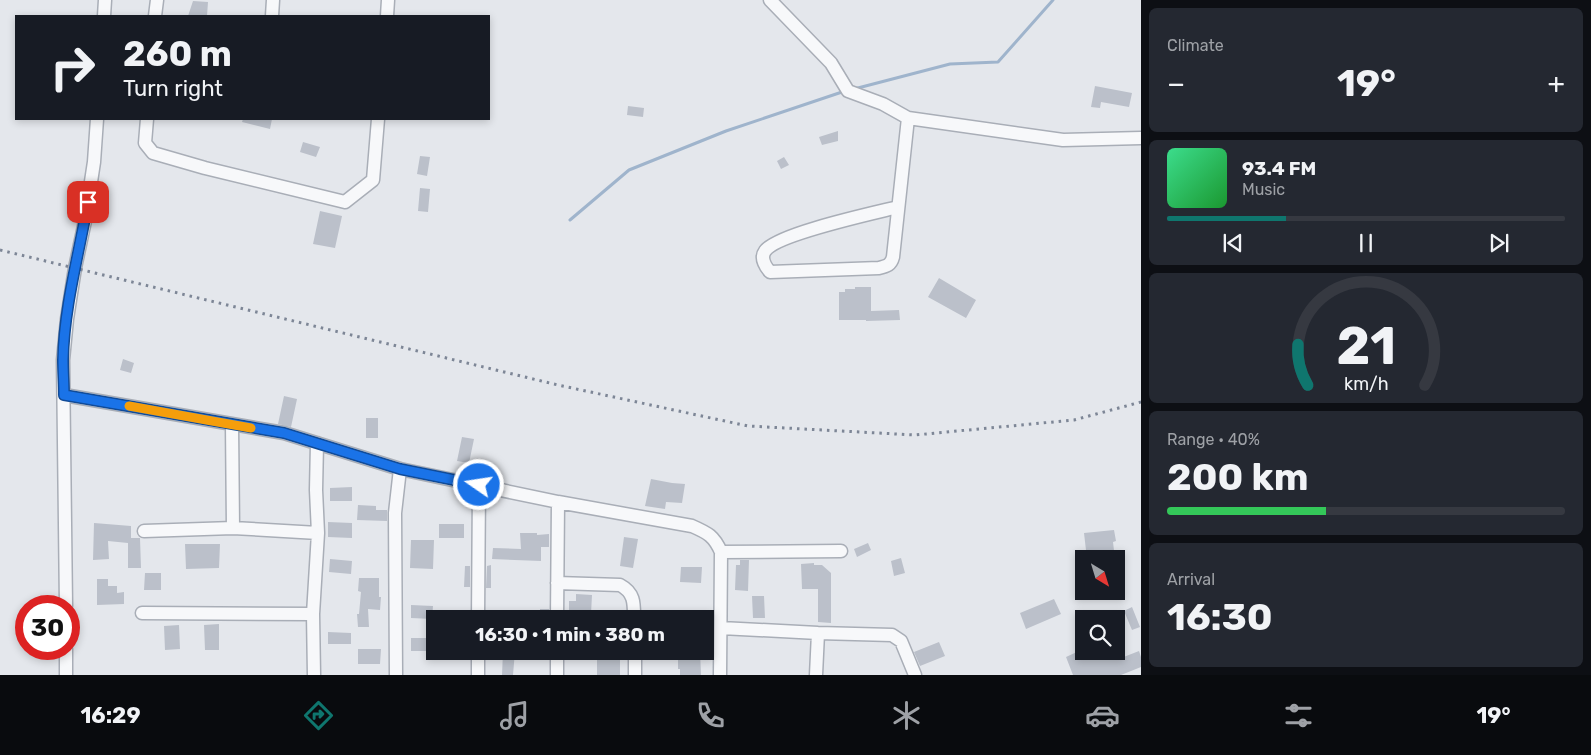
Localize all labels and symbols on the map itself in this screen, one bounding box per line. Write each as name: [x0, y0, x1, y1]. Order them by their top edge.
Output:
pin: [67, 181, 109, 223]
position arrow: [452, 458, 504, 510]
north arrow: [1075, 550, 1125, 600]
speed limit sign: 30: [15, 595, 80, 660]

